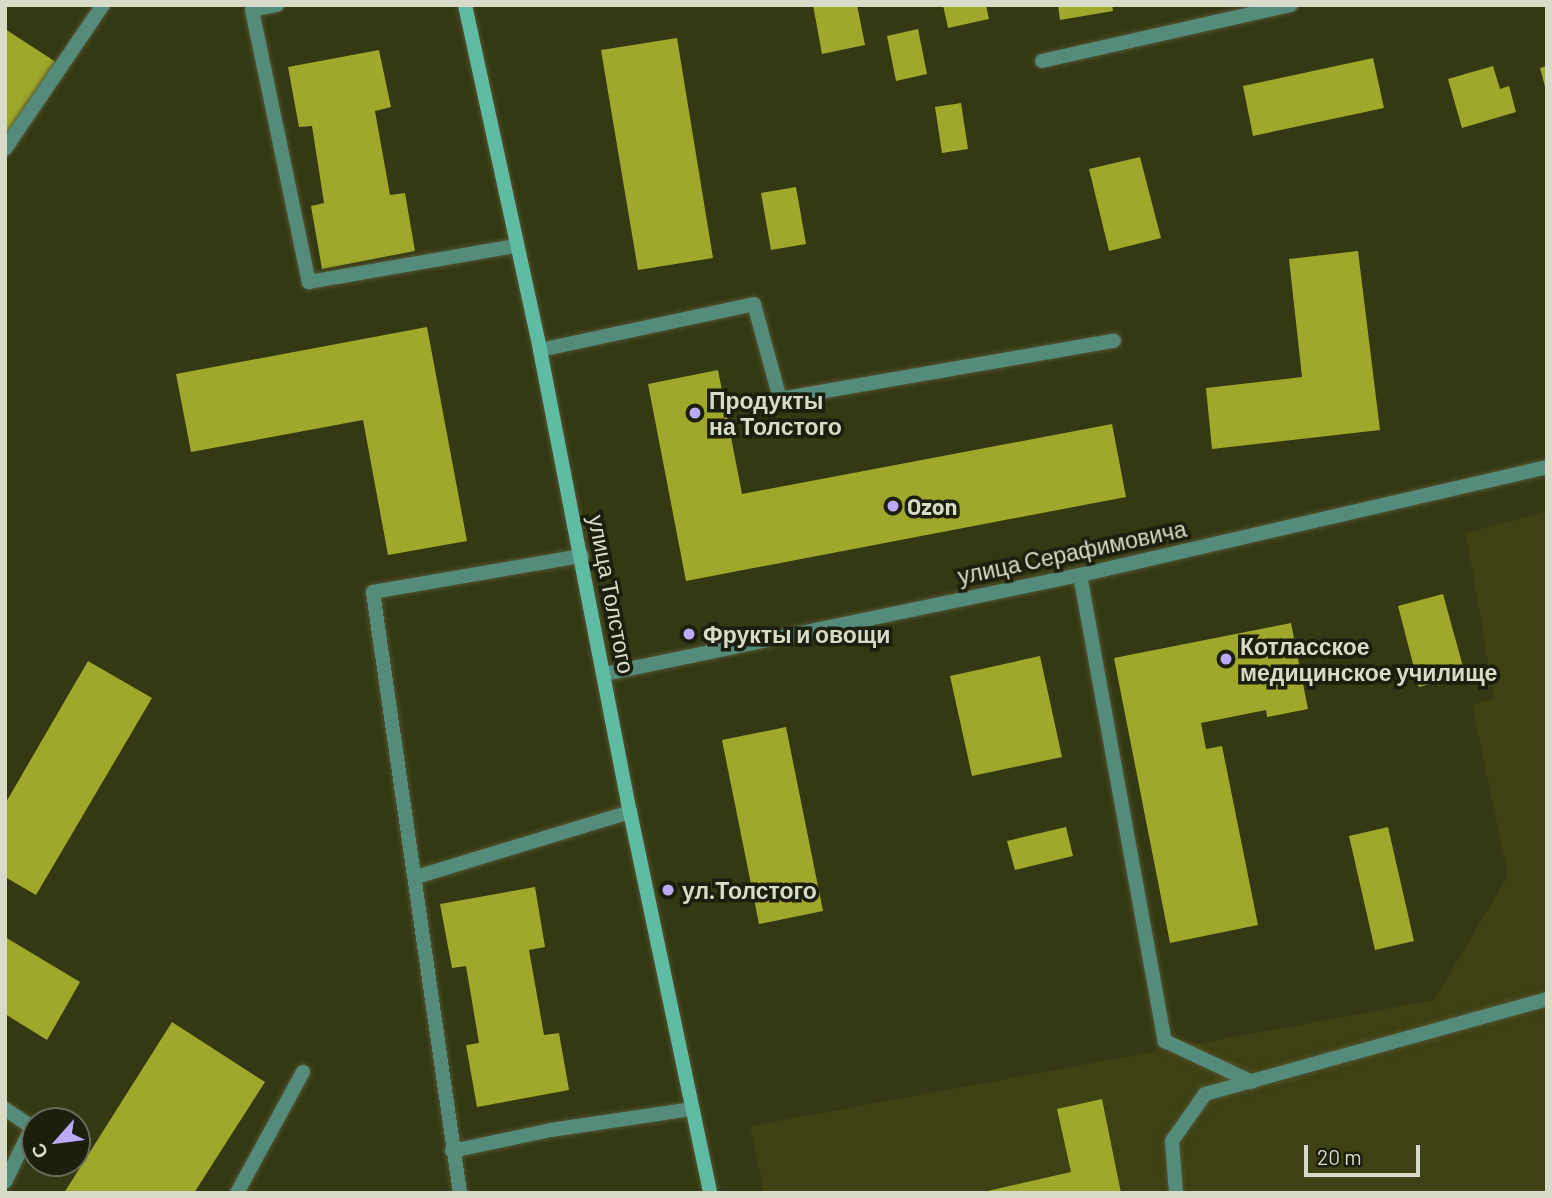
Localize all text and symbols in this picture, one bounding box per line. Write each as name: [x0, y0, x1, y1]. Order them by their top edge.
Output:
place label: Продукты на Толстого: [709, 386, 842, 440]
marker: Продукты на Толстого: [687, 405, 703, 421]
place label: Ozon: [907, 492, 957, 520]
marker: Ozon: [885, 498, 901, 514]
street label: улица Толстого: [583, 512, 641, 676]
street label: улица Серафимовича: [955, 514, 1189, 590]
place label: Фрукты и овощи: [703, 620, 890, 648]
marker: Фрукты и овощи: [681, 626, 697, 642]
place label: Котласское медицинское училище: [1240, 632, 1497, 686]
marker: Котласское медицинское училище: [1218, 651, 1234, 667]
place label: ул.Толстого: [682, 876, 817, 904]
marker: ул.Толстого: [660, 882, 676, 898]
north arrow: [21, 1107, 91, 1177]
scale bar: [1307, 1132, 1422, 1176]
text: С: [25, 1140, 52, 1163]
text: 20 m: [1317, 1144, 1362, 1169]

